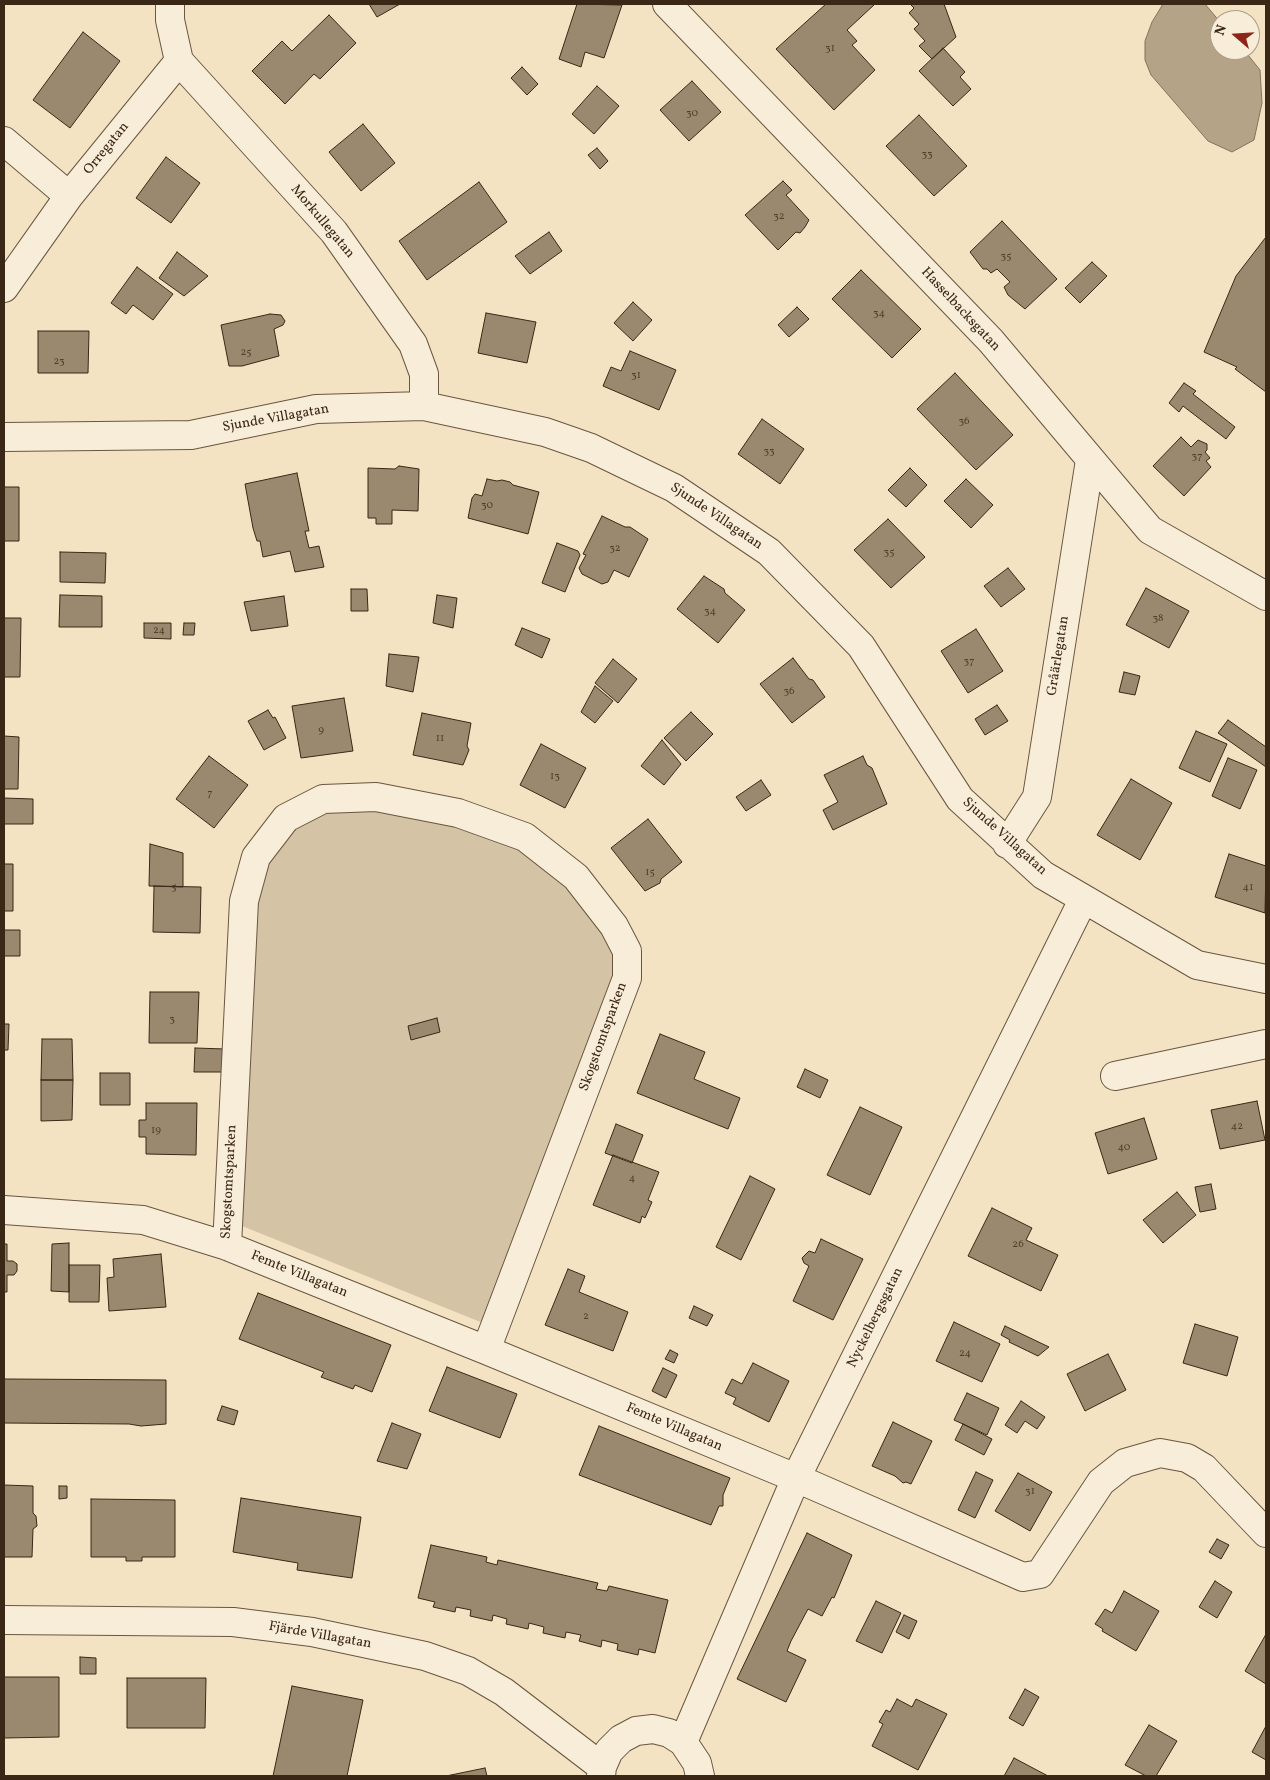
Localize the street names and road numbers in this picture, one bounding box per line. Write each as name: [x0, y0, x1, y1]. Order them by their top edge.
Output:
street label: Orregatan: [81, 119, 133, 179]
street label: Morkullegatan: [286, 182, 358, 262]
street label: Hasselbacksgatan: [917, 265, 1003, 355]
street label: Sjunde Villagatan: [221, 401, 331, 437]
street label: Sjunde Villagatan: [667, 480, 765, 554]
street label: Gråärlegatan: [1044, 615, 1074, 697]
street label: Sjunde Villagatan: [958, 795, 1050, 879]
street label: Skogstomtsparken: [577, 980, 631, 1094]
street label: Skogstomtsparken: [219, 1124, 241, 1240]
street label: Femte Villagatan: [248, 1248, 350, 1302]
street label: Nyckelbergsgatan: [844, 1265, 908, 1371]
street label: Femte Villagatan: [623, 1400, 725, 1456]
street label: Fjärde Villagatan: [267, 1619, 373, 1653]

